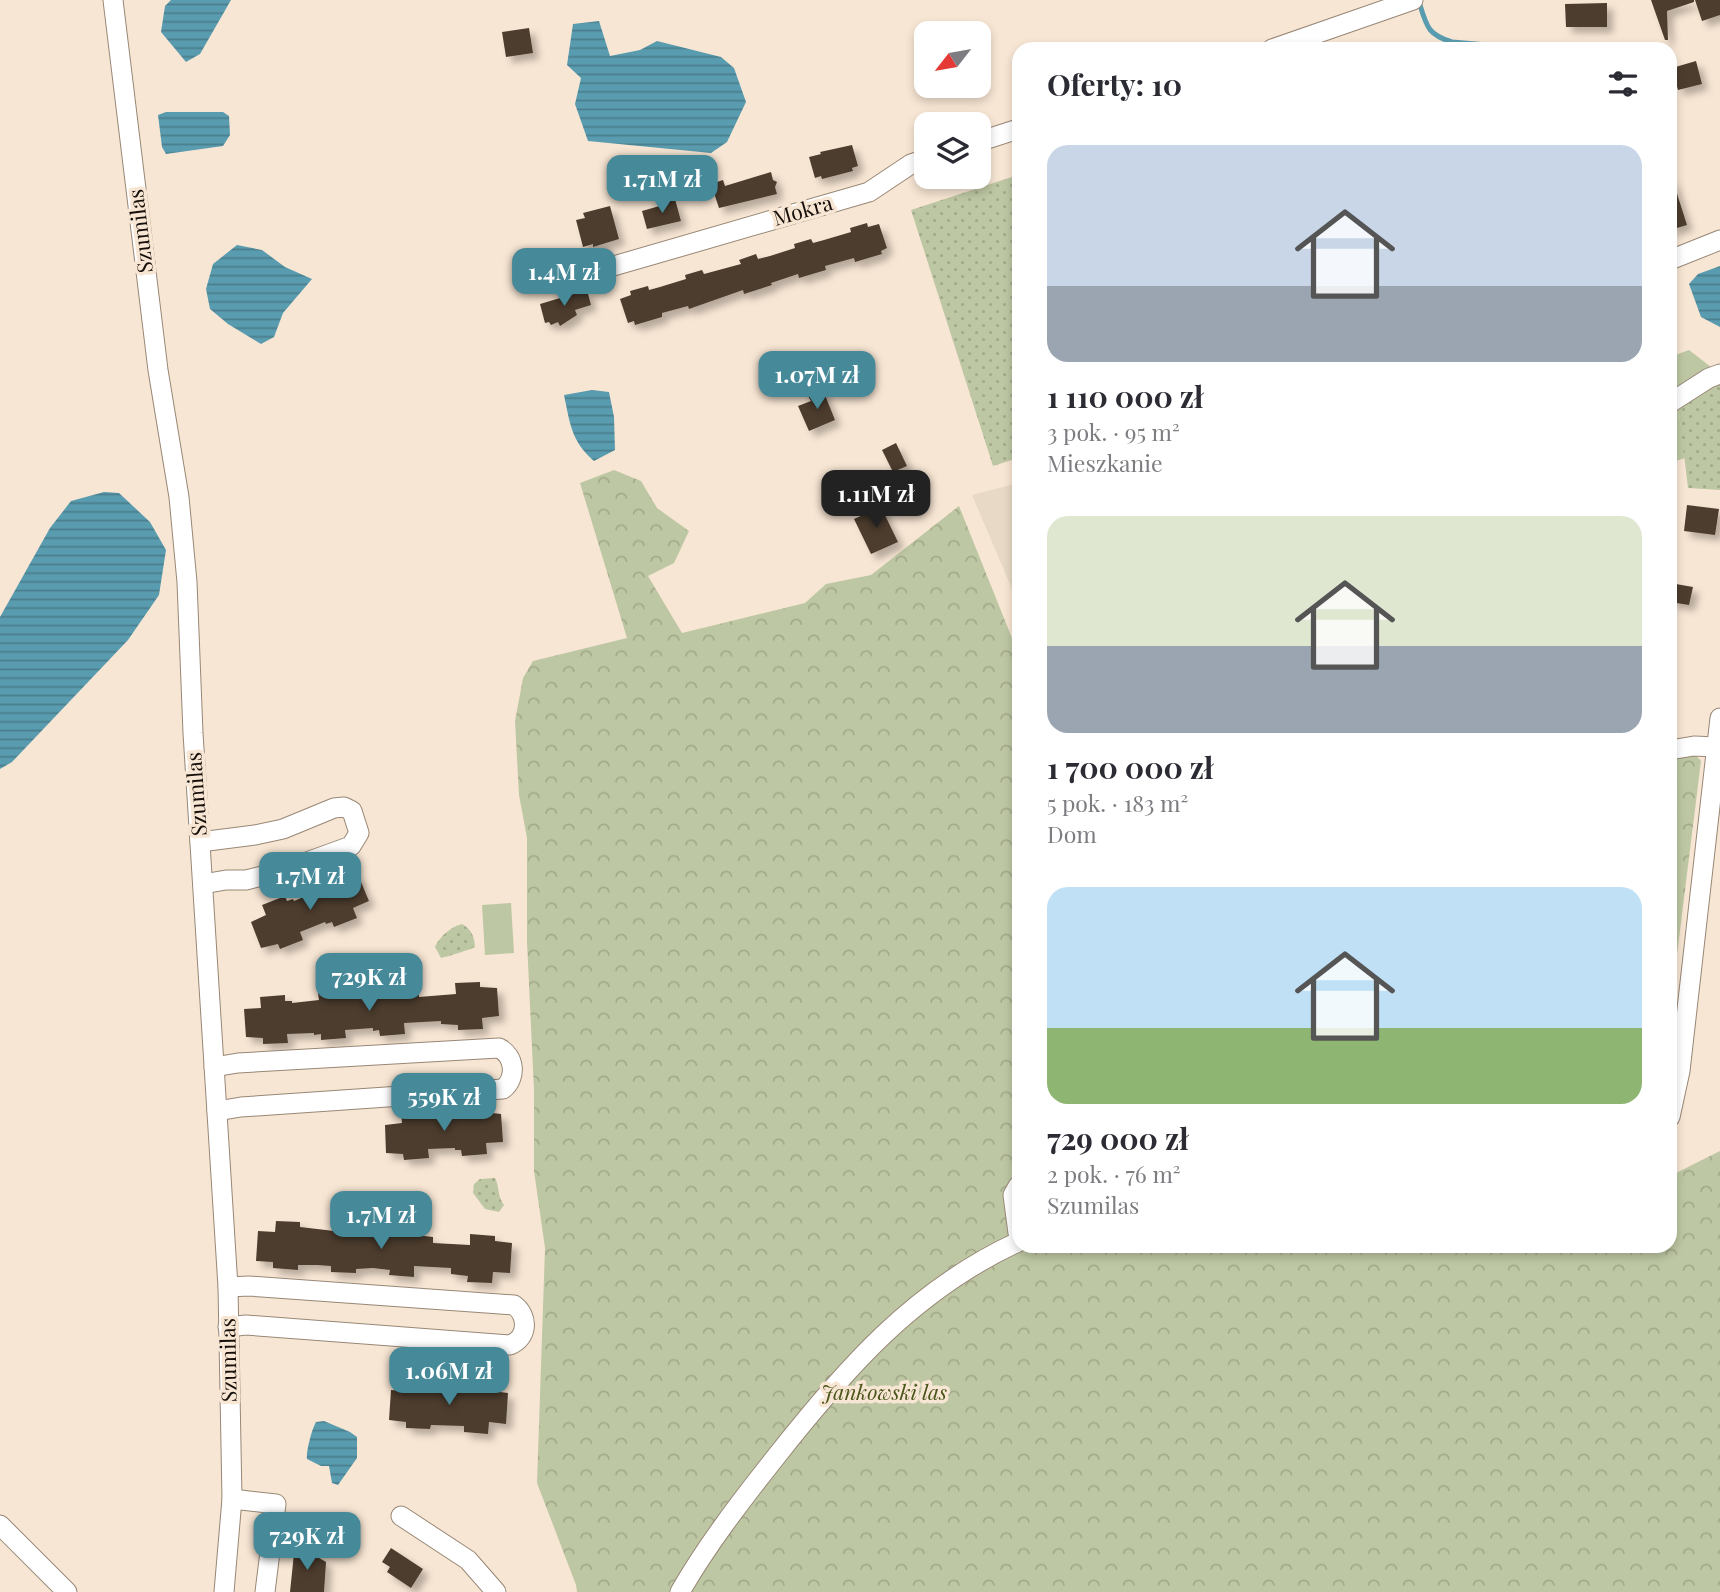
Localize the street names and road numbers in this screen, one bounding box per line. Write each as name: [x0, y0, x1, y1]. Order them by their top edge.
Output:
street label: Mokra: [769, 187, 836, 231]
street label: Szumilas: [120, 188, 158, 275]
street label: Szumilas: [178, 751, 212, 837]
street label: Szumilas: [212, 1318, 242, 1402]

